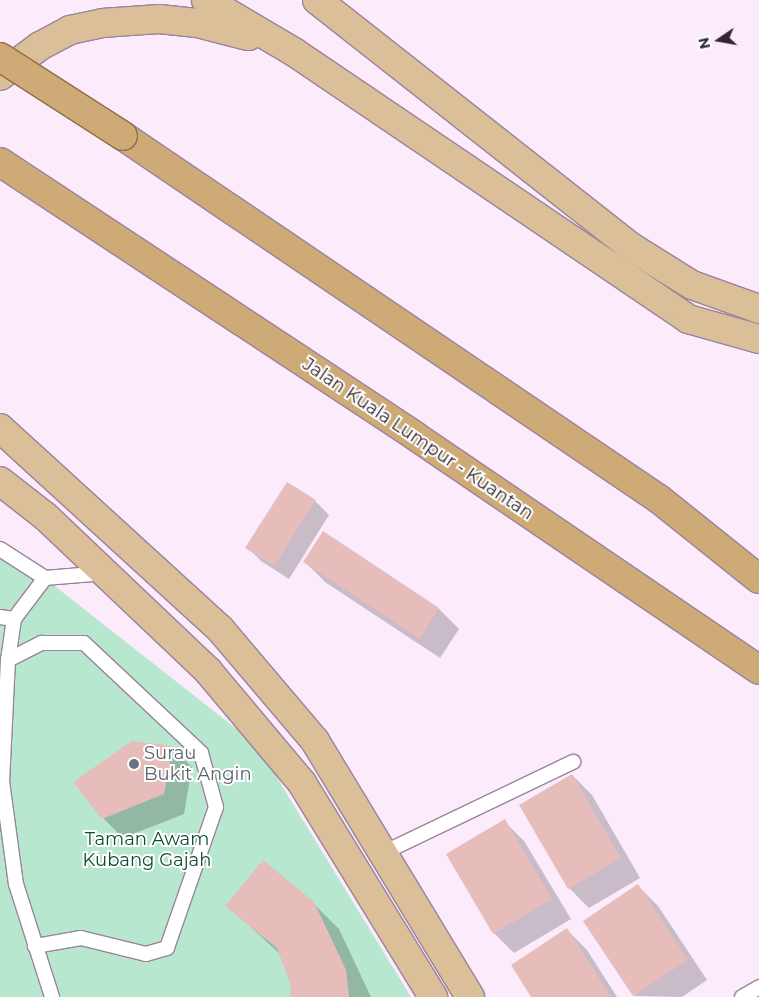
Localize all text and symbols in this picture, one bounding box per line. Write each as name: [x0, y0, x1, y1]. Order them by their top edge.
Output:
north arrow: [694, 15, 744, 65]
text: N: [694, 36, 714, 51]
street label: Jalan Kuala Lumpur - Kuantan: [298, 353, 538, 525]
place label: Surau Bukit Angin: [144, 743, 252, 786]
marker: Surau Bukit Angin: [128, 758, 140, 770]
park label: Taman Awam Kubang Gajah: [83, 829, 211, 872]

